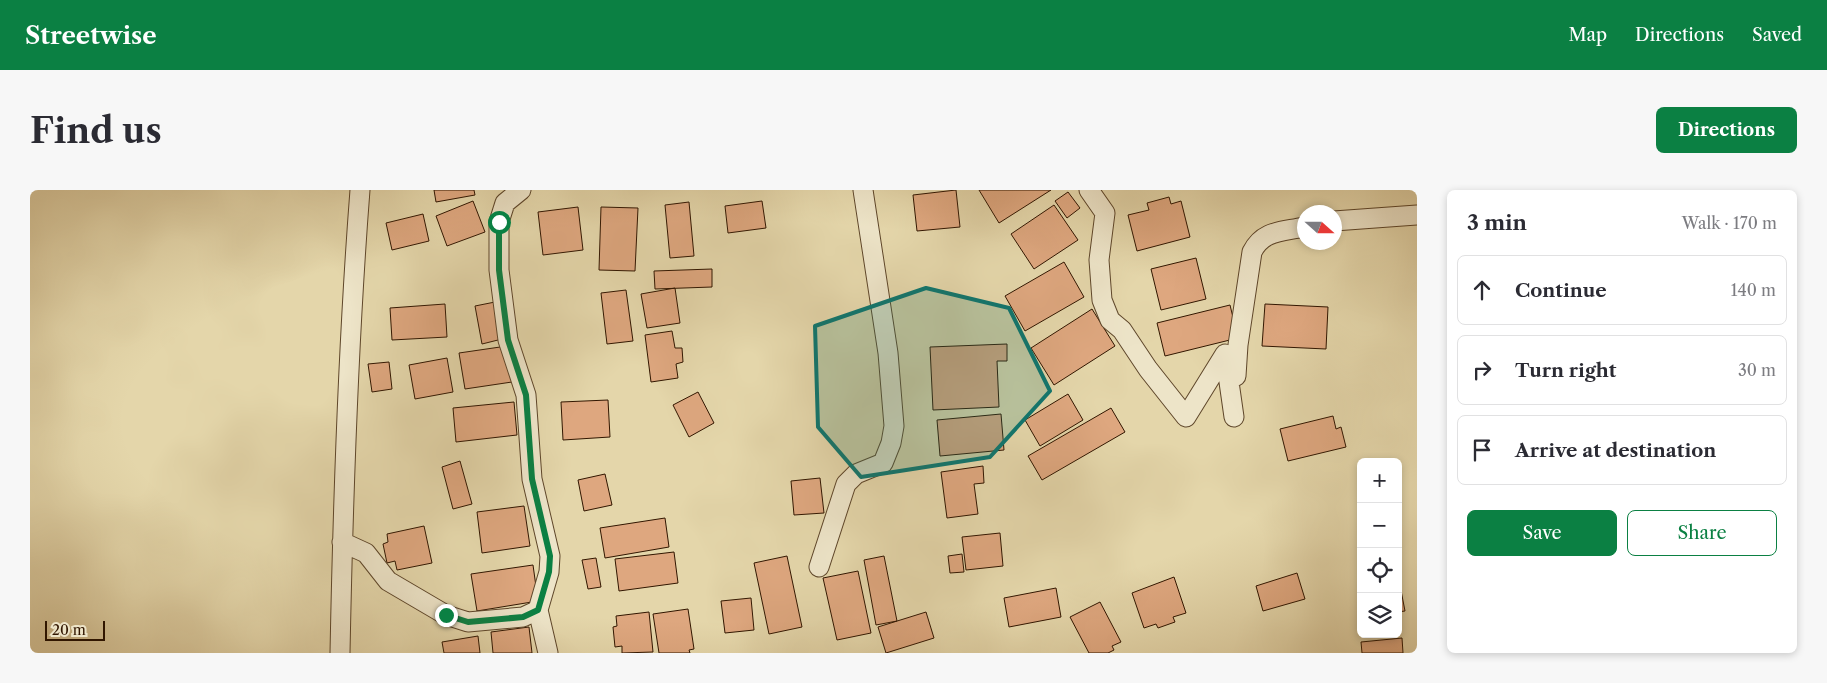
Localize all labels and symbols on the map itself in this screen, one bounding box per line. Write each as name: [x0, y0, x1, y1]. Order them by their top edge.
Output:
north arrow: [1297, 205, 1342, 250]
route start: [488, 211, 511, 234]
route end: [435, 604, 458, 627]
scale bar: [45, 618, 105, 641]

